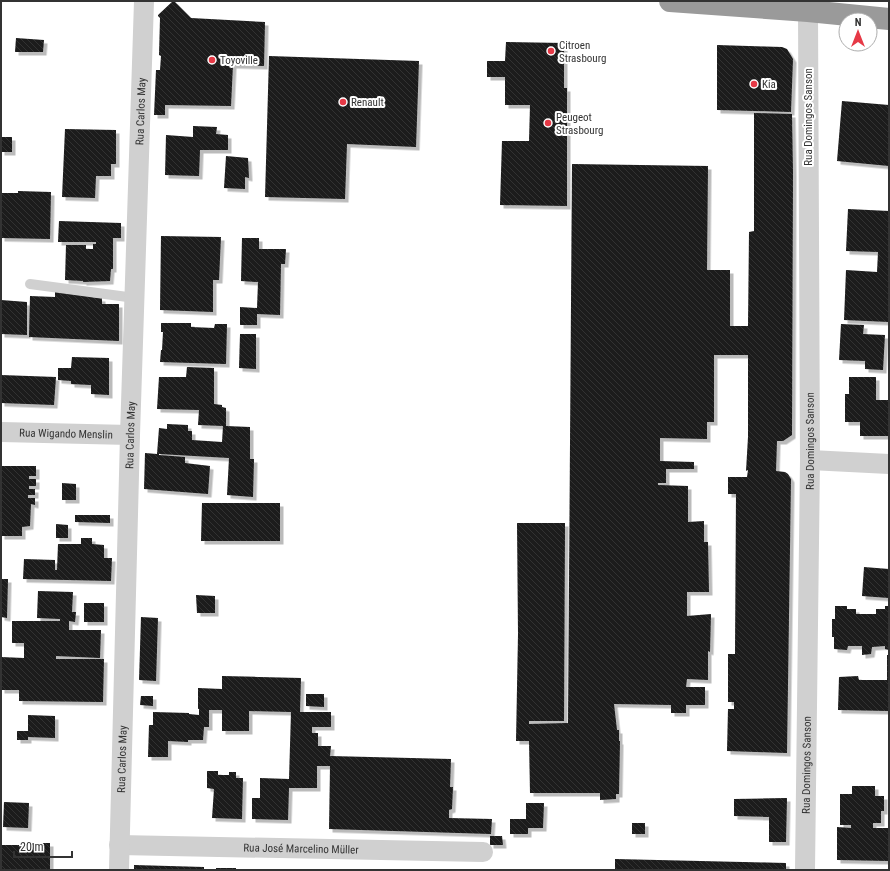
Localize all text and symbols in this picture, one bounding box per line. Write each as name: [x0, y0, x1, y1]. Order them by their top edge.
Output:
north arrow: [838, 12, 878, 52]
text: N: [855, 16, 862, 29]
place label: Citroen Strasbourg: [559, 39, 606, 65]
marker: Citroen Strasbourg: [546, 46, 556, 56]
place label: Toyoville: [220, 54, 258, 67]
marker: Toyoville: [207, 55, 217, 65]
street label: Rua Domingos Sanson: [802, 68, 815, 166]
street label: Rua Carlos May: [133, 77, 148, 145]
place label: Kia: [762, 78, 776, 91]
marker: Kia: [749, 79, 759, 89]
place label: Renault: [351, 96, 384, 109]
marker: Renault: [338, 97, 348, 107]
place label: Peugeot Strasbourg: [556, 111, 603, 137]
marker: Peugeot Strasbourg: [543, 118, 553, 128]
street label: Rua Domingos Sanson: [803, 392, 817, 490]
street label: Rua Carlos May: [123, 401, 138, 469]
street label: Rua Wigando Menslin: [19, 426, 113, 441]
street label: Rua Domingos Sanson: [799, 716, 813, 814]
street label: Rua Carlos May: [114, 725, 129, 793]
scale bar: [14, 833, 72, 859]
text: 20 m: [20, 840, 44, 854]
street label: Rua José Marcelino Müller: [243, 841, 359, 856]

